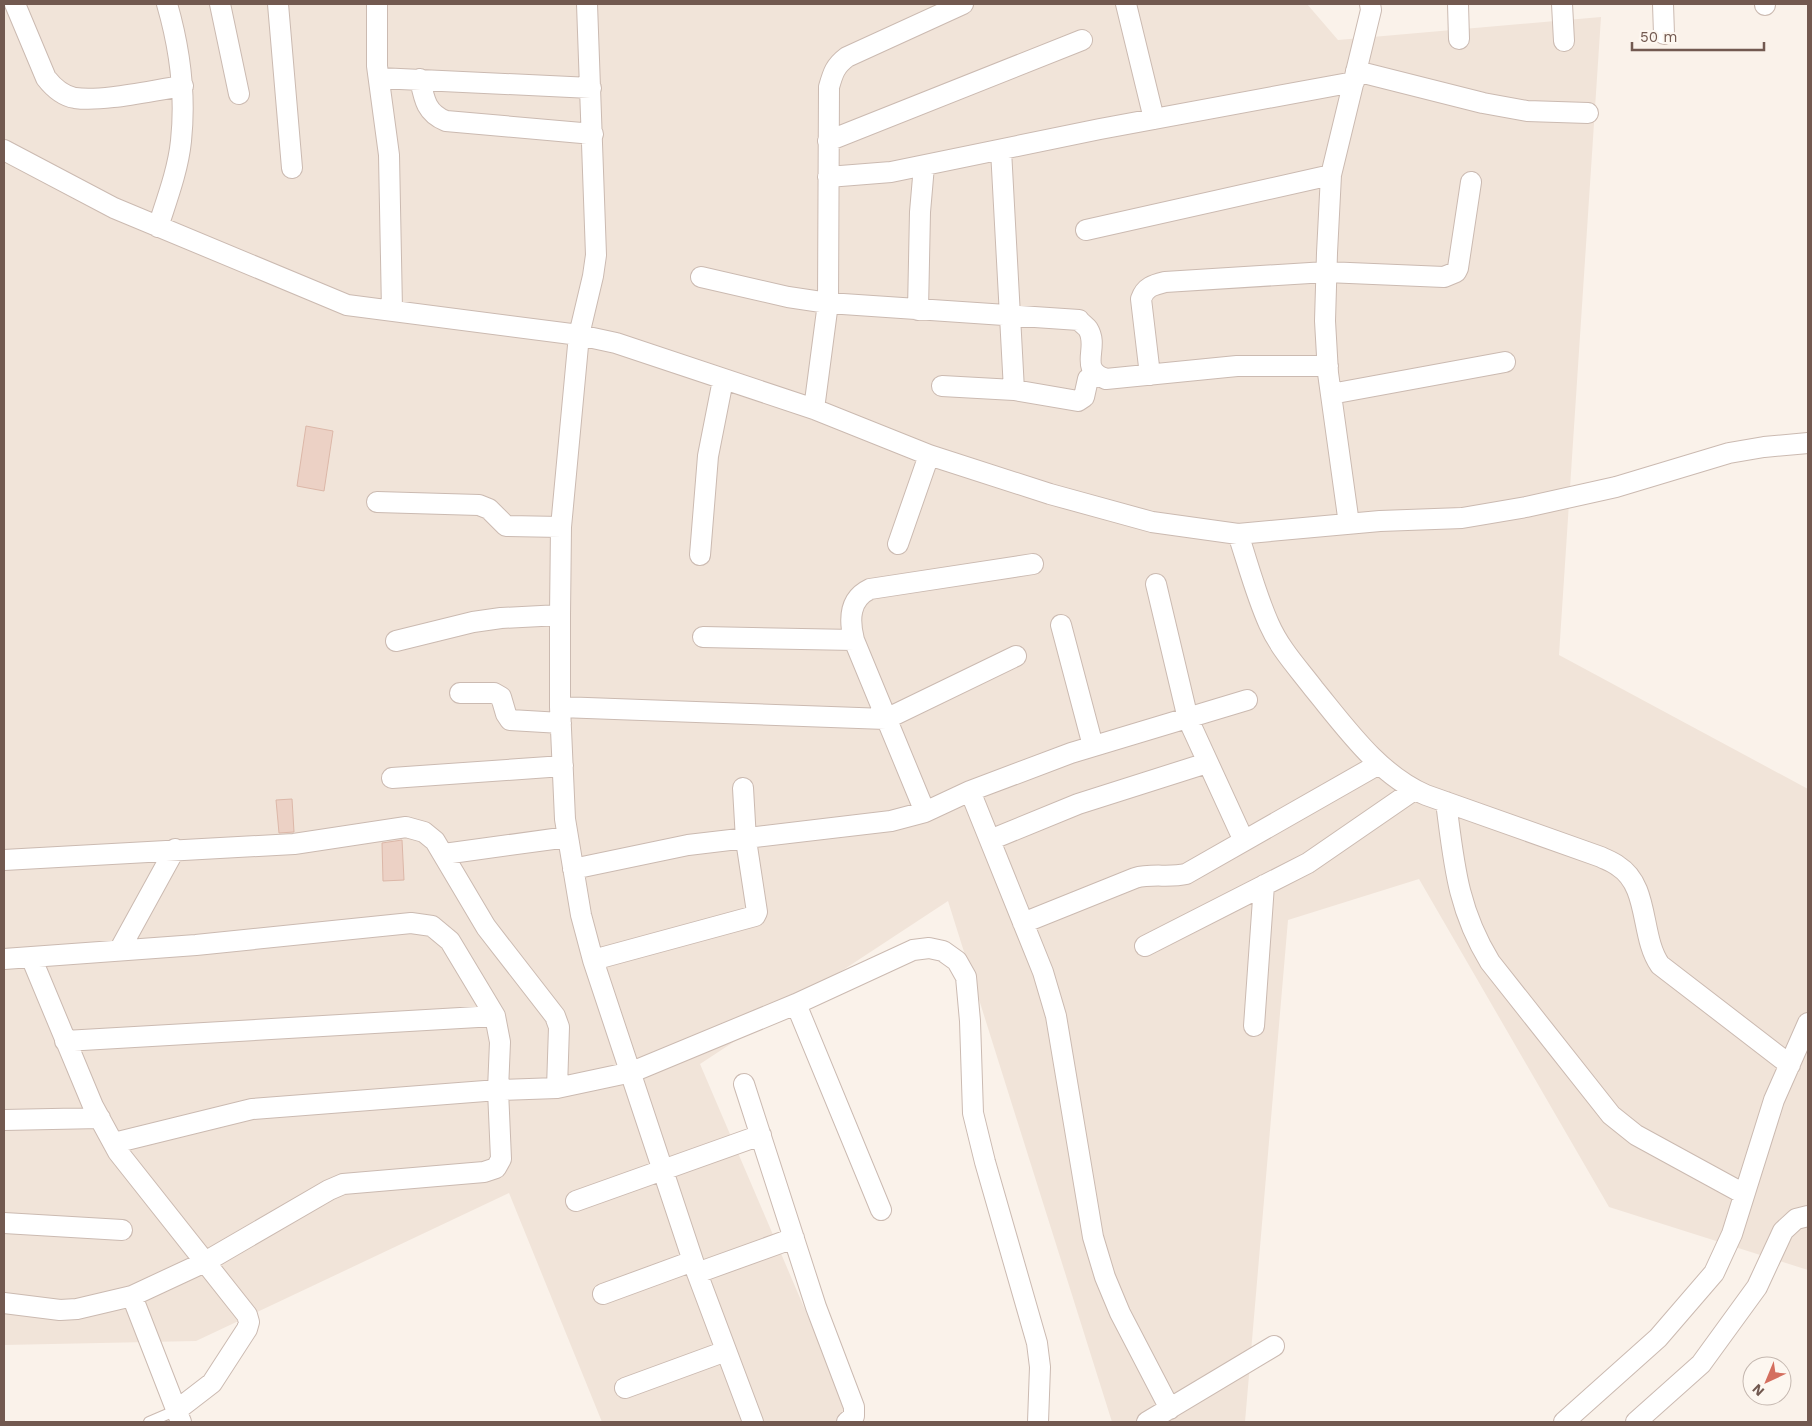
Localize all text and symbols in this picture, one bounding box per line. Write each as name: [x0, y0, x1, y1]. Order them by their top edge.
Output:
scale bar: [1632, 20, 1764, 52]
text: 50 m: [1640, 28, 1677, 46]
north arrow: [1742, 1356, 1792, 1406]
text: N: [1749, 1381, 1767, 1400]

